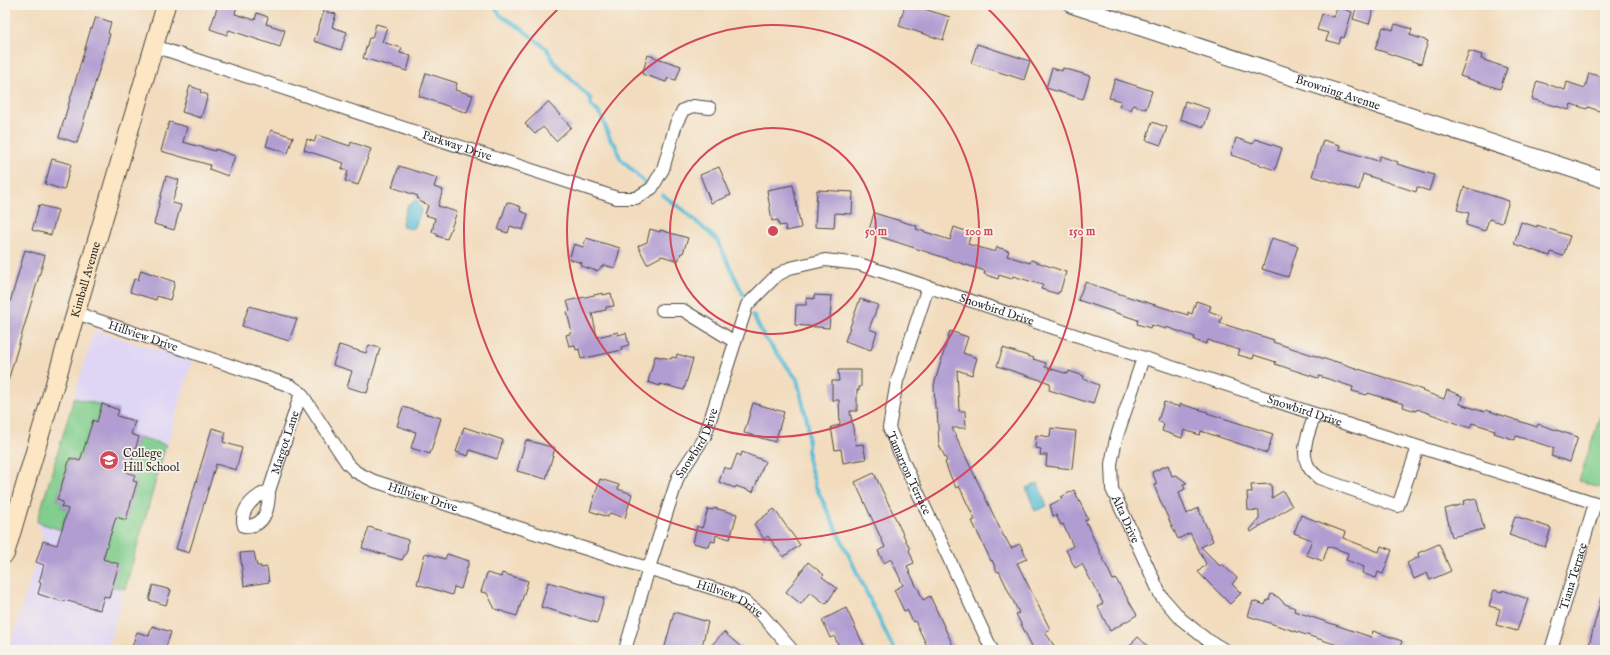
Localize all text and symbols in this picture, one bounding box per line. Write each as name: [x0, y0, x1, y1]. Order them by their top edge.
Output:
street label: Browning Avenue: [1294, 72, 1383, 114]
street label: Parkway Drive: [420, 128, 494, 165]
centre of rings: [766, 224, 780, 238]
text: 50 m: [865, 224, 888, 239]
text: 100 m: [965, 224, 994, 239]
text: 150 m: [1069, 224, 1096, 239]
street label: Kimball Avenue: [68, 239, 104, 320]
street label: Snowbird Drive: [957, 291, 1036, 329]
street label: Hillview Drive: [106, 318, 180, 355]
street label: Snowbird Drive: [1265, 392, 1344, 430]
street label: Snowbird Drive: [672, 406, 722, 481]
street label: Margot Lane: [268, 409, 303, 477]
street label: Tamarron Terrace: [883, 429, 934, 518]
place label: College Hill School: [123, 446, 180, 475]
school or university icon: College Hill School: [98, 449, 120, 471]
street label: Hillview Drive: [386, 479, 460, 516]
street label: Alta Drive: [1107, 492, 1143, 546]
street label: Tiana Terrace: [1556, 541, 1591, 612]
street label: Hillview Drive: [695, 577, 766, 621]

